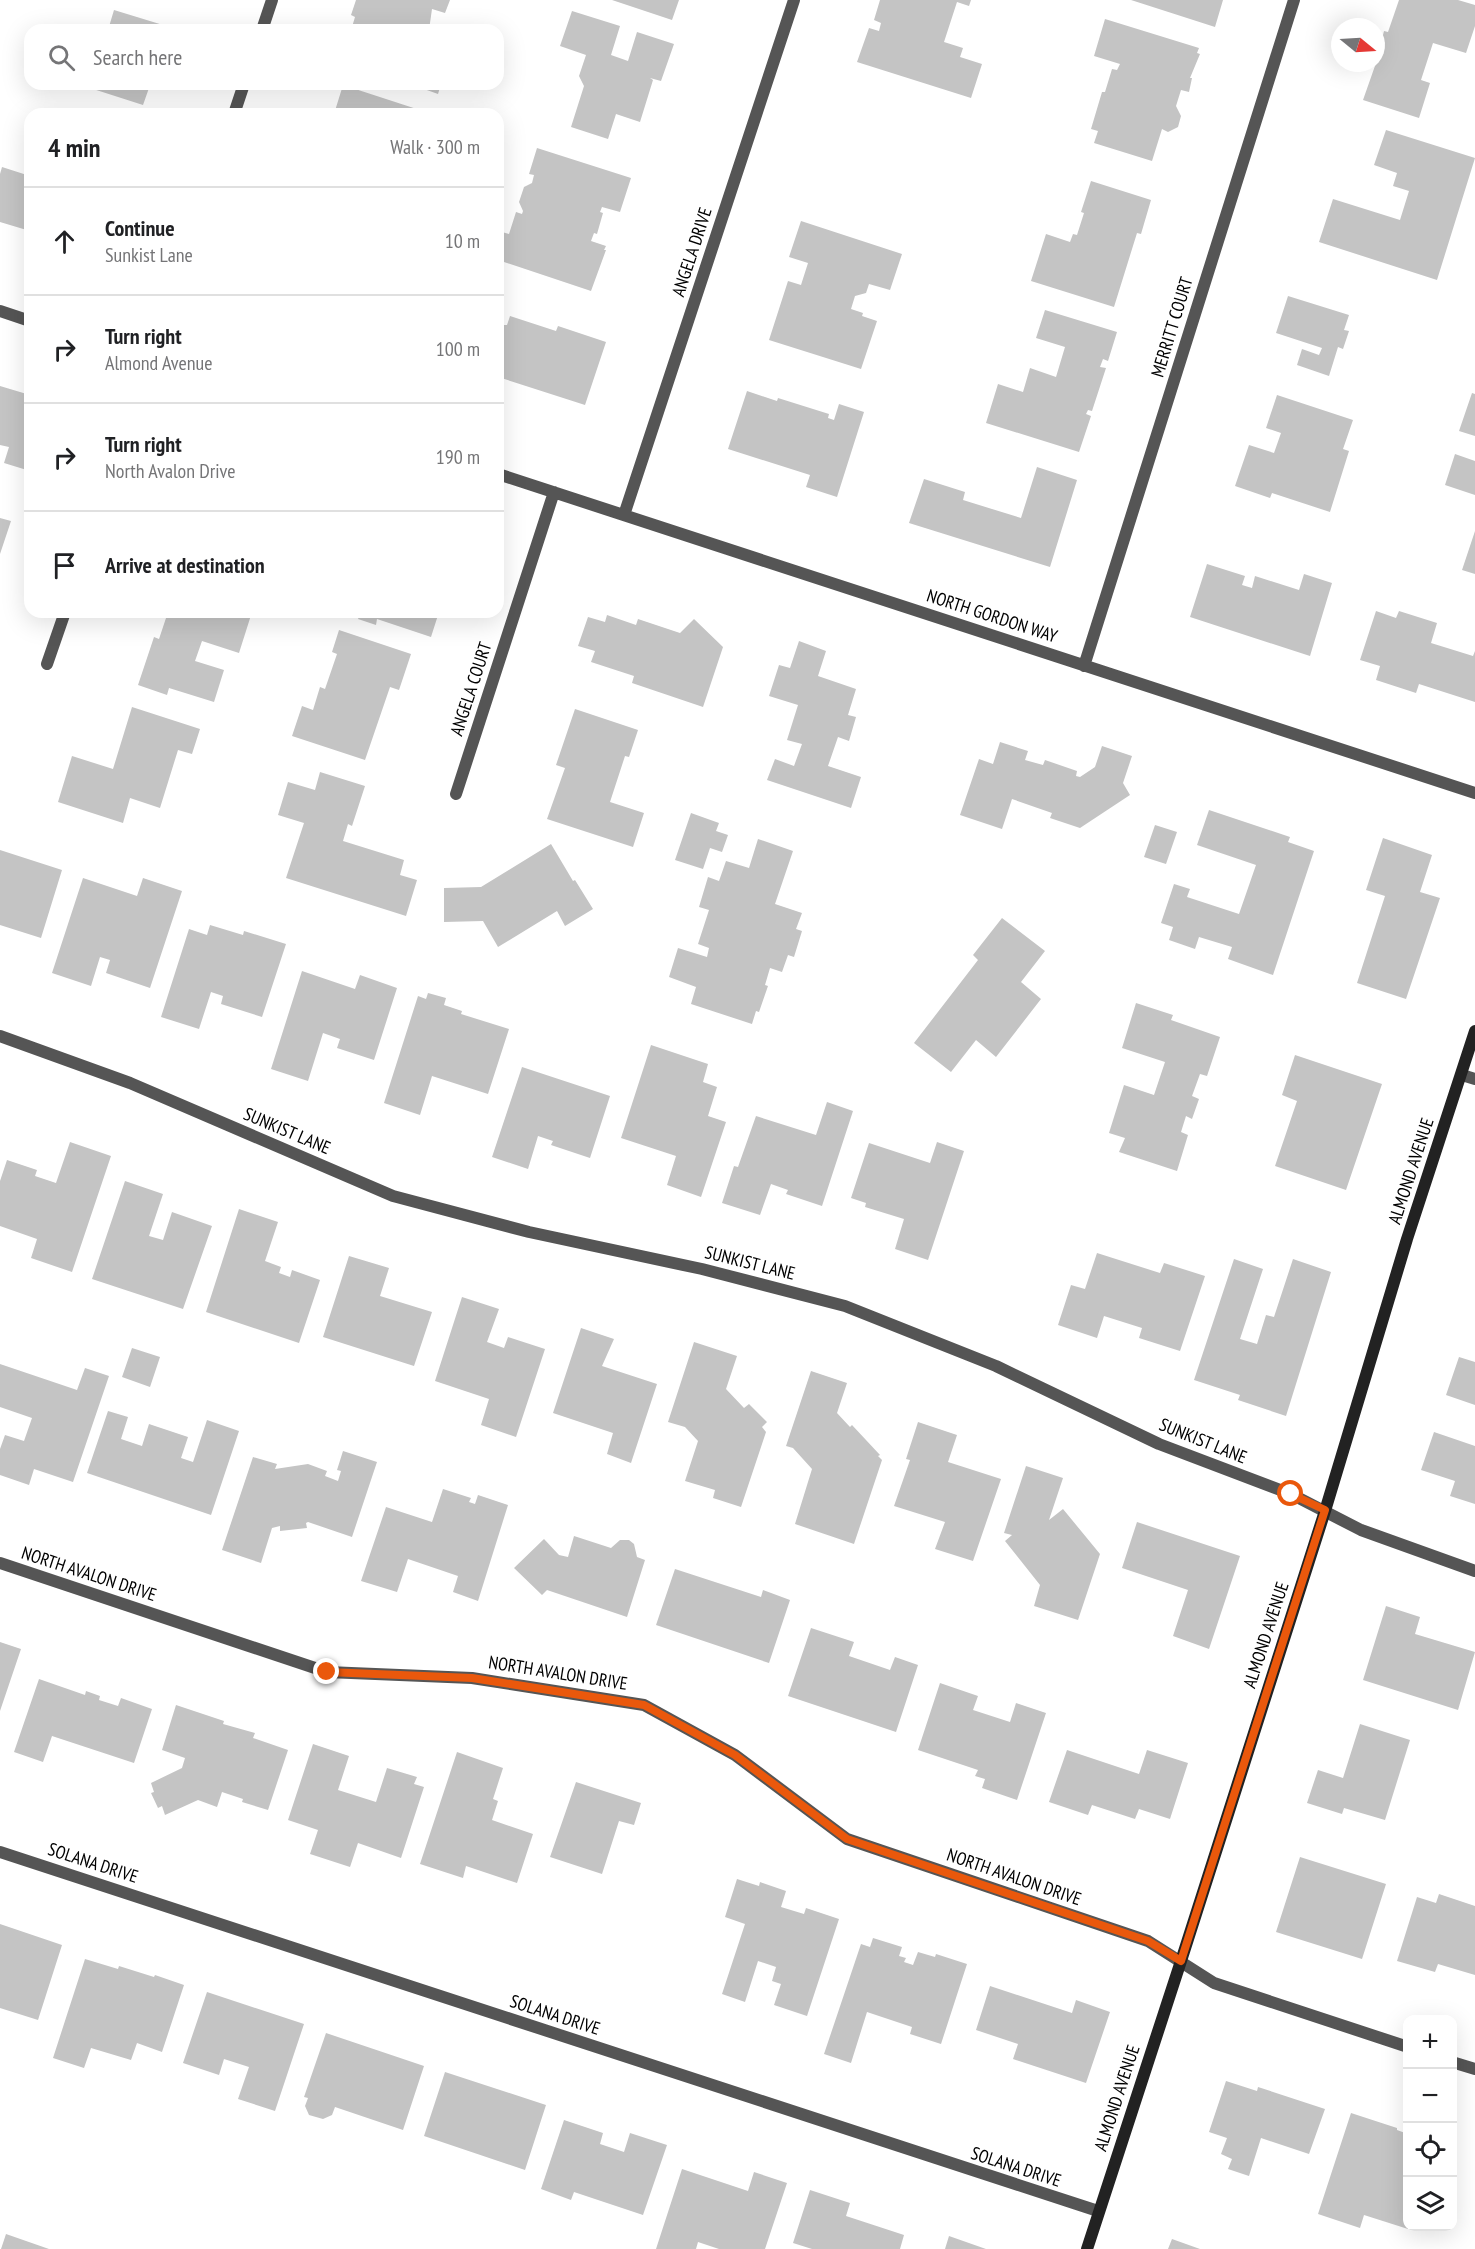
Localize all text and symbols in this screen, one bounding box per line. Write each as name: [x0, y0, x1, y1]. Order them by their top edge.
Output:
north arrow: [1331, 18, 1385, 72]
search box: [24, 24, 504, 90]
icon: search: [45, 41, 78, 74]
text: Search here: [93, 43, 182, 71]
text: 4 min: [48, 131, 101, 164]
text: Walk · 300 m: [390, 134, 480, 160]
street label: ANGELA DRIVE: [666, 204, 717, 299]
text: Continue: [105, 214, 175, 242]
icon: ahead: [48, 225, 81, 258]
text: 10 m: [445, 228, 480, 254]
text: Sunkist Lane: [105, 242, 193, 268]
street label: MERRITT COURT: [1145, 274, 1198, 380]
text: Turn right: [105, 322, 182, 350]
icon: right: [48, 333, 81, 366]
text: 100 m: [436, 336, 480, 362]
text: Almond Avenue: [105, 350, 213, 376]
text: Turn right: [105, 430, 182, 458]
icon: right: [48, 441, 81, 474]
text: 190 m: [436, 444, 480, 470]
text: North Avalon Drive: [105, 458, 236, 484]
icon: arrive: [48, 549, 81, 582]
text: Arrive at destination: [105, 551, 265, 579]
street label: NORTH GORDON WAY: [924, 584, 1061, 648]
street label: ANGELA COURT: [445, 639, 496, 739]
street label: SUNKIST LANE: [240, 1102, 334, 1159]
street label: ALMOND AVENUE: [1383, 1115, 1439, 1227]
street label: SUNKIST LANE: [703, 1240, 798, 1285]
street label: SUNKIST LANE: [1156, 1413, 1250, 1468]
route start: [1277, 1480, 1303, 1506]
street label: NORTH AVALON DRIVE: [19, 1541, 160, 1606]
street label: ALMOND AVENUE: [1238, 1579, 1294, 1691]
street label: NORTH AVALON DRIVE: [487, 1650, 629, 1695]
route end: [313, 1658, 339, 1684]
street label: SOLANA DRIVE: [45, 1837, 141, 1888]
street label: NORTH AVALON DRIVE: [944, 1843, 1084, 1910]
street label: SOLANA DRIVE: [507, 1989, 603, 2040]
map controls: [1403, 2015, 1457, 2231]
button: +: [1403, 2015, 1457, 2069]
street label: ALMOND AVENUE: [1089, 2042, 1145, 2154]
button: −: [1403, 2069, 1457, 2123]
button: locate: [1403, 2123, 1457, 2177]
street label: SOLANA DRIVE: [968, 2141, 1064, 2192]
button: layers: [1403, 2177, 1457, 2231]

